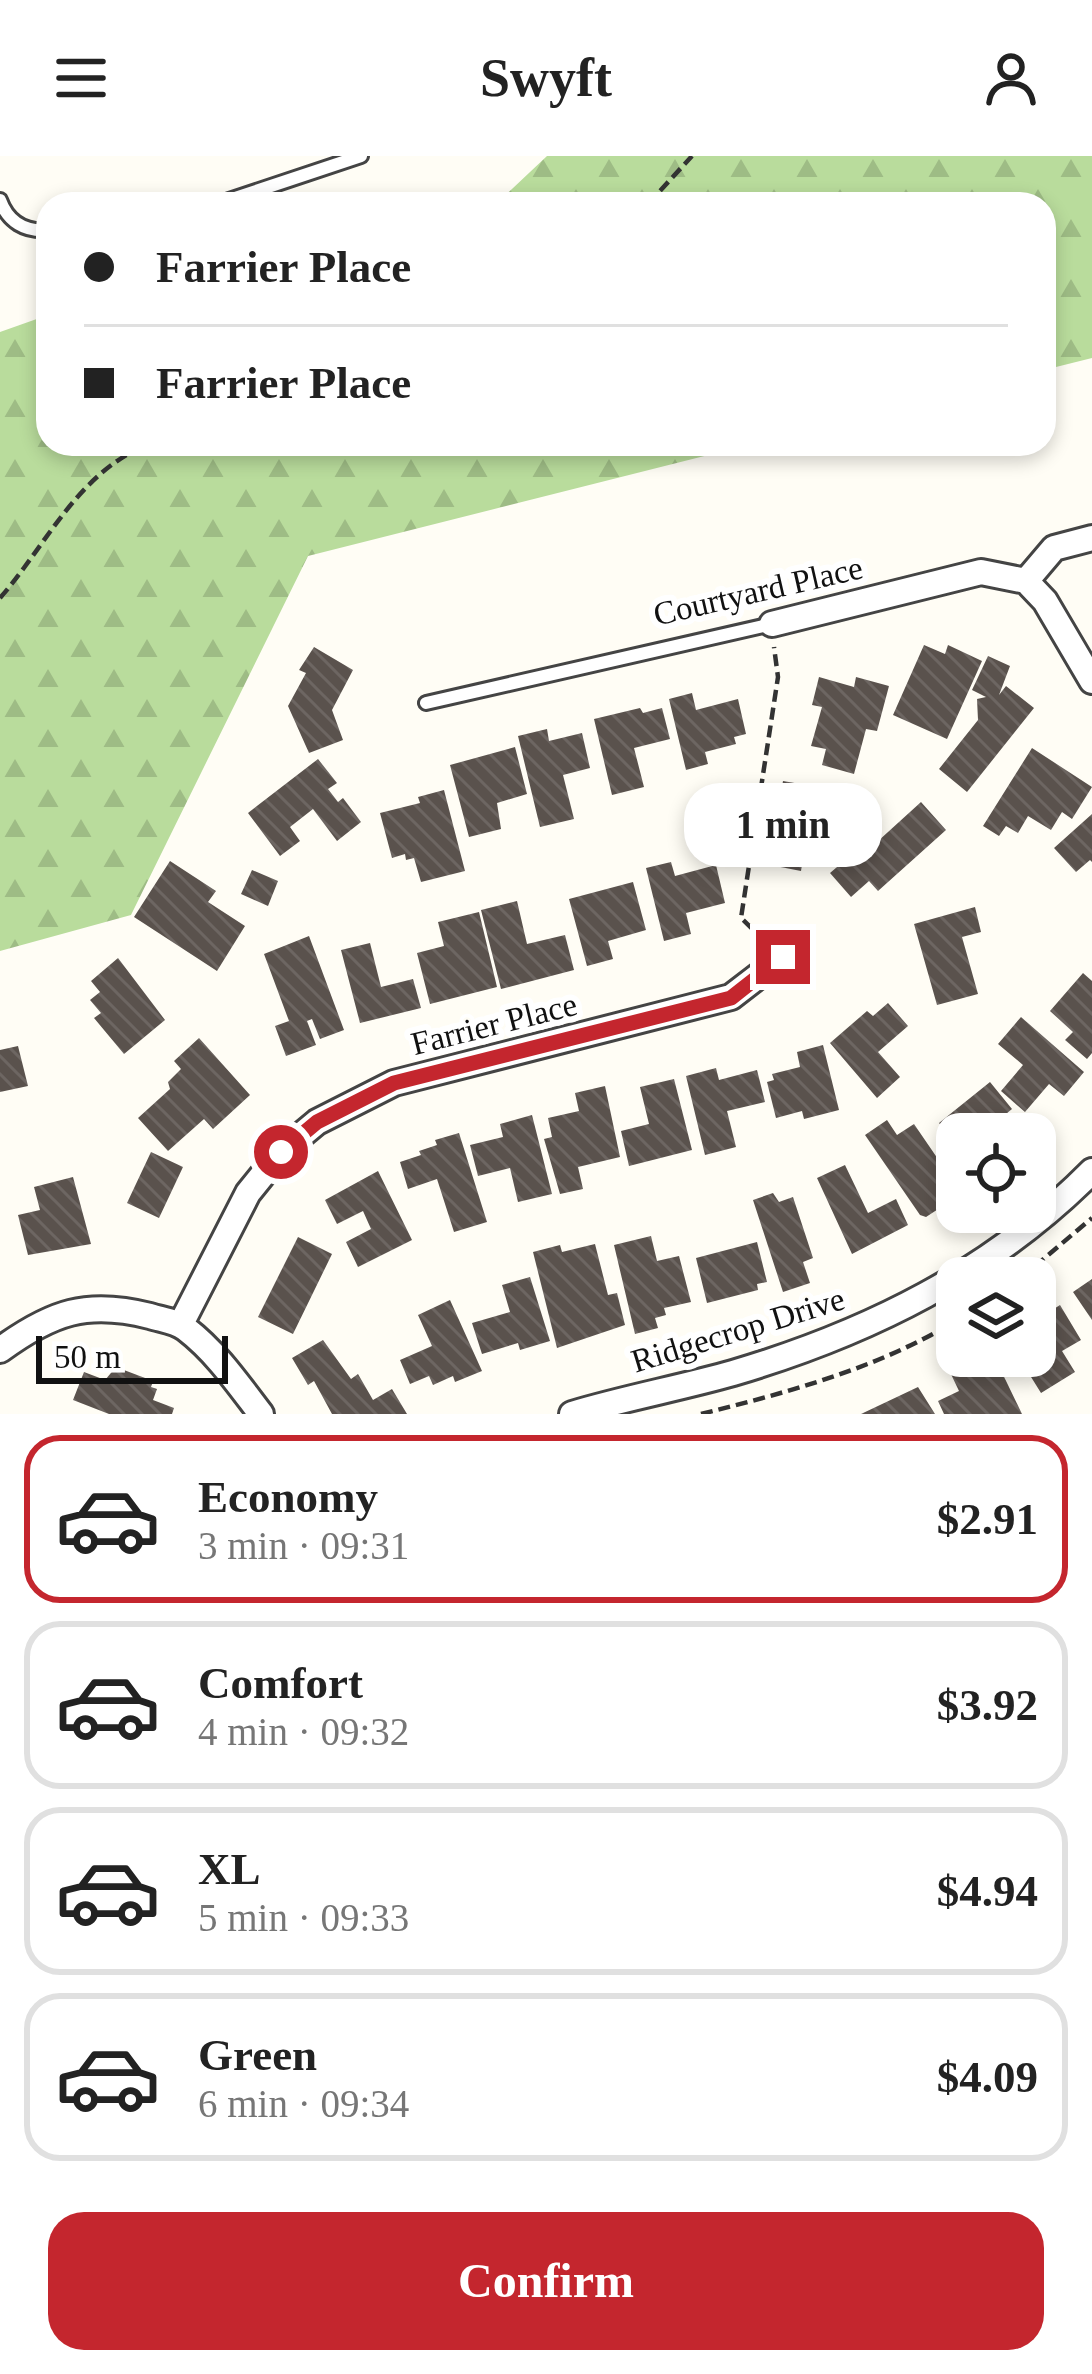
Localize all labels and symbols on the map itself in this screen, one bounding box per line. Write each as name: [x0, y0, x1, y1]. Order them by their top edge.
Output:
street label: Courtyard Place: [650, 549, 866, 633]
callout: 1 min: [684, 783, 882, 867]
route end: [756, 930, 810, 984]
street label: Farrier Place: [407, 986, 581, 1062]
route start: [254, 1125, 308, 1179]
street label: Ridgecrop Drive: [627, 1280, 849, 1380]
scale bar: [36, 1330, 228, 1383]

